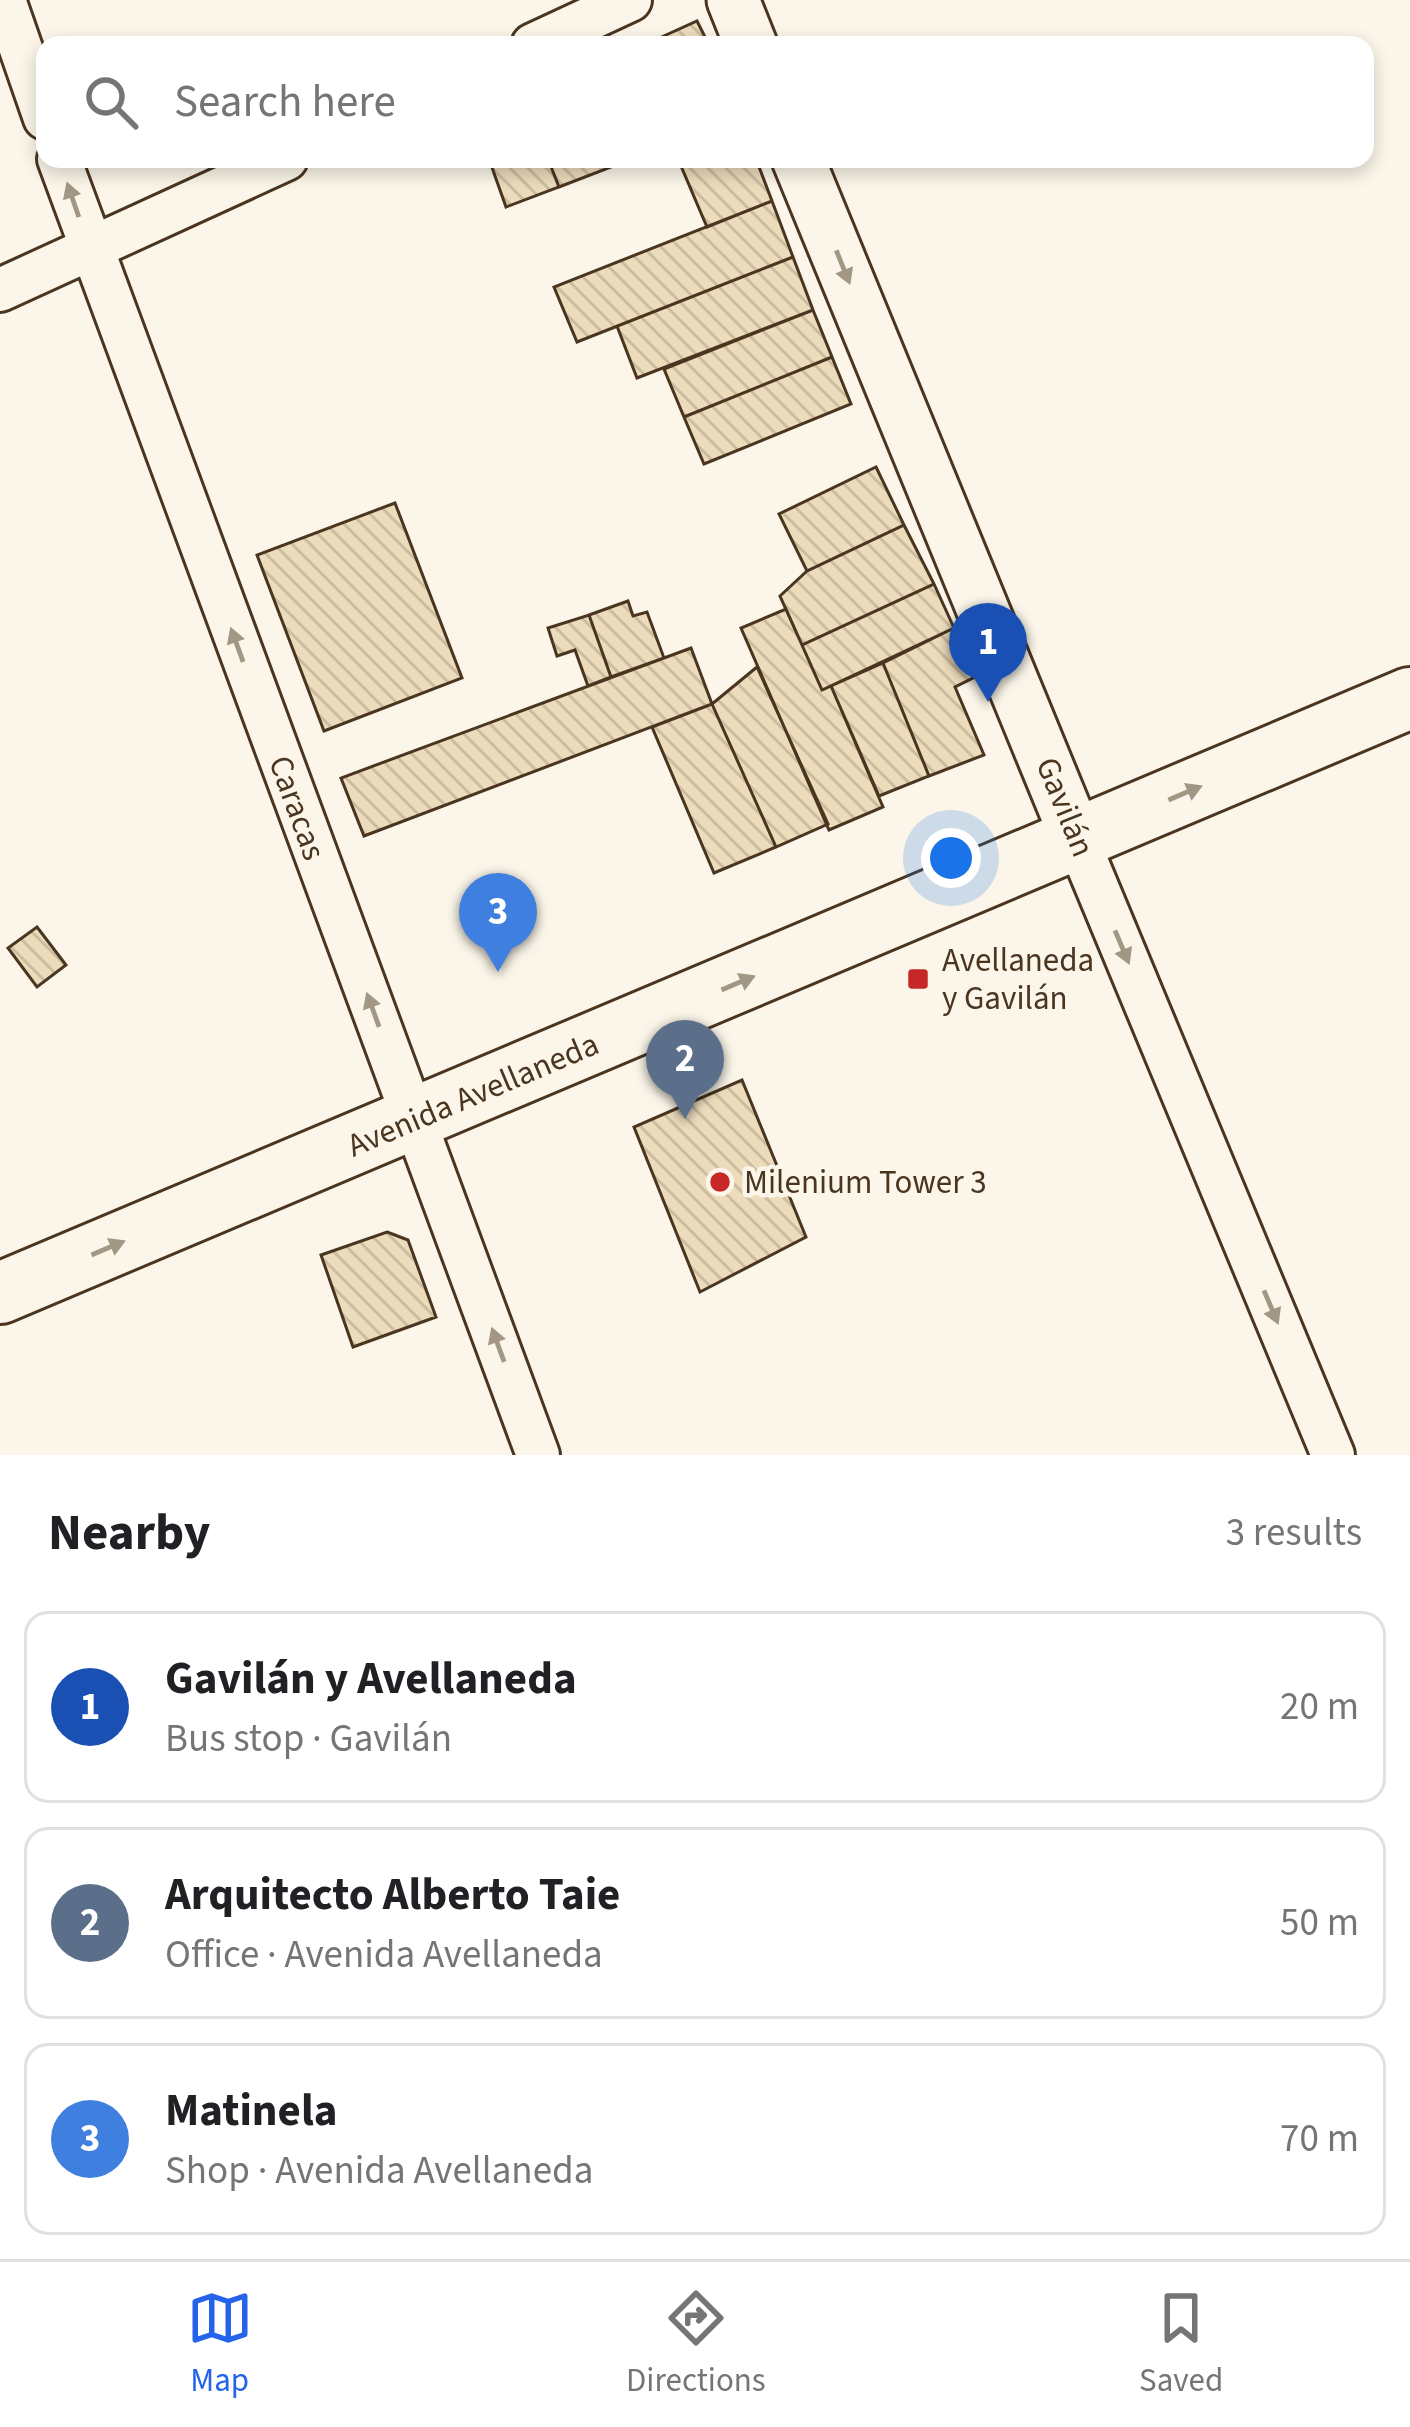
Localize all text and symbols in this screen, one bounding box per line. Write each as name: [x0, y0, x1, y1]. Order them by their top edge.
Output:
search box: [36, 36, 1374, 168]
icon: search: [78, 69, 144, 135]
text: Search here: [174, 70, 396, 134]
one-way arrow: [63, 181, 82, 218]
one-way arrow: [834, 250, 853, 286]
pin: 1: [949, 603, 1027, 702]
one-way arrow: [227, 626, 245, 662]
street label: Caracas: [256, 749, 338, 867]
street label: Gavilán: [1024, 750, 1106, 864]
one-way arrow: [1167, 783, 1203, 802]
your location: [921, 828, 981, 888]
pin: 3: [459, 873, 537, 972]
one-way arrow: [1113, 929, 1132, 965]
place label: Avellaneda y Gavilán: [942, 937, 1094, 1022]
marker: Avellaneda y Gavilán: [905, 966, 931, 992]
one-way arrow: [721, 973, 757, 992]
one-way arrow: [362, 992, 381, 1028]
pin: 2: [646, 1020, 724, 1119]
street label: Avenida Avellaneda: [340, 1021, 606, 1169]
place label: Milenium Tower 3: [744, 1159, 987, 1206]
marker: Milenium Tower 3: [707, 1169, 733, 1195]
one-way arrow: [90, 1238, 126, 1257]
one-way arrow: [1262, 1289, 1281, 1325]
one-way arrow: [487, 1327, 506, 1363]
text: Nearby: [48, 1497, 210, 1569]
text: 3 results: [1226, 1505, 1362, 1561]
text: Gavilán y Avellaneda: [165, 1647, 577, 1711]
text: 1: [80, 1679, 100, 1735]
text: 20 m: [1280, 1679, 1359, 1735]
text: Bus stop · Gavilán: [165, 1711, 452, 1767]
text: Arquitecto Alberto Taie: [165, 1863, 620, 1927]
text: 2: [80, 1895, 100, 1951]
text: 50 m: [1280, 1895, 1359, 1951]
text: Office · Avenida Avellaneda: [165, 1927, 603, 1983]
text: Matinela: [165, 2079, 337, 2143]
text: 3: [80, 2111, 100, 2167]
text: 70 m: [1280, 2111, 1359, 2167]
text: Shop · Avenida Avellaneda: [165, 2143, 593, 2199]
tab: Map: [187, 2285, 253, 2404]
tab: Directions: [626, 2285, 766, 2404]
tab: Saved: [1139, 2285, 1223, 2404]

